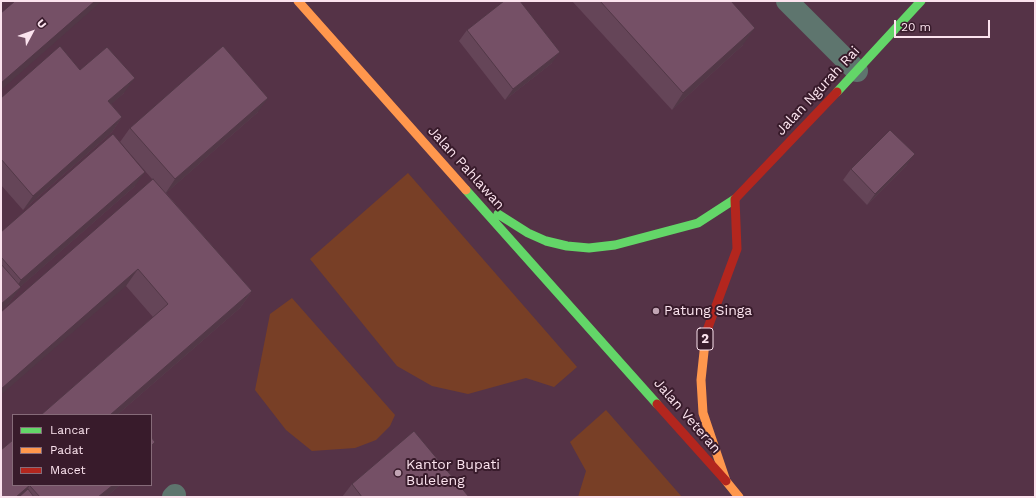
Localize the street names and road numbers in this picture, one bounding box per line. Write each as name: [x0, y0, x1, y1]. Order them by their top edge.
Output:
street label: Jalan Ngurah Rai: [773, 43, 863, 139]
street label: Jalan Pahlawan: [424, 123, 508, 213]
road number: 2: [697, 328, 713, 350]
street label: Jalan Veteran: [650, 375, 724, 457]

